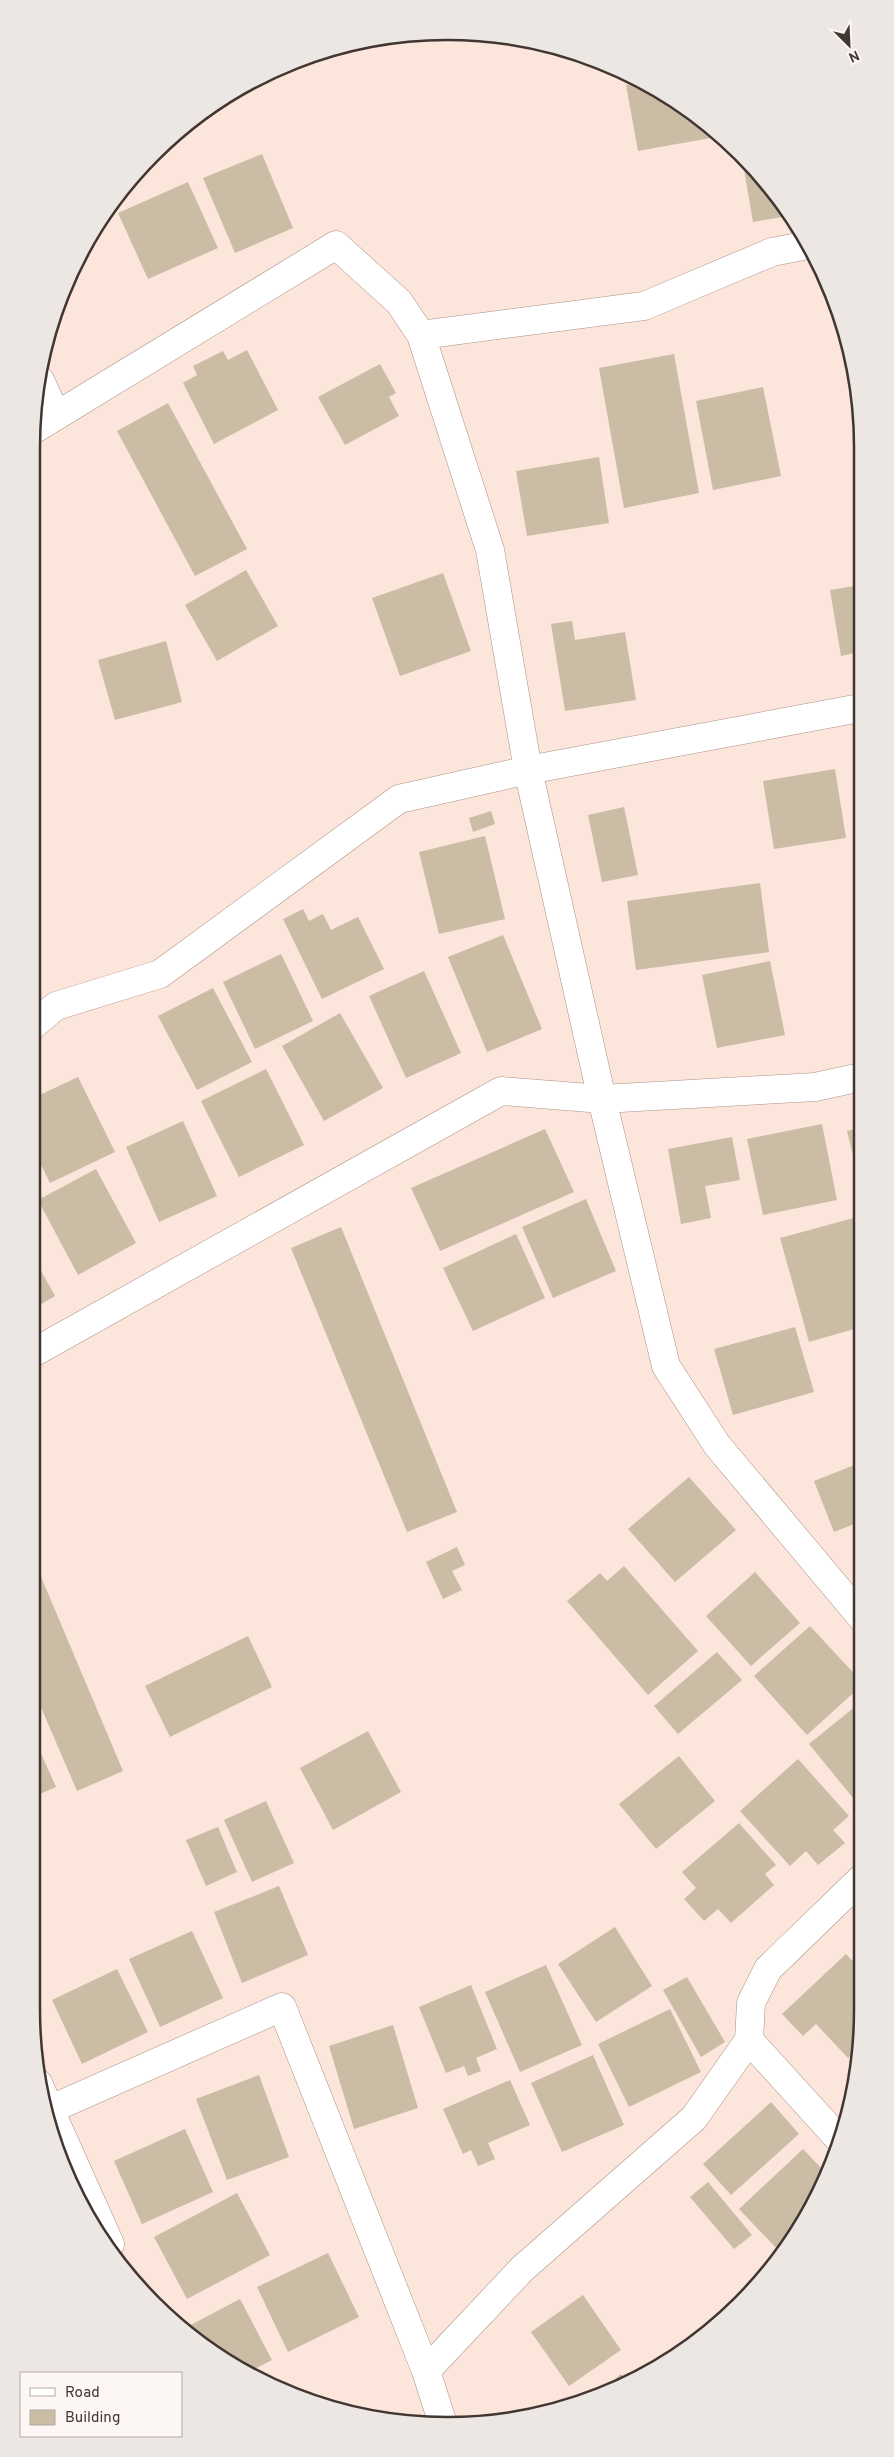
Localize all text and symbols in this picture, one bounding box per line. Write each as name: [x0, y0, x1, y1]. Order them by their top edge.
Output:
north arrow: [824, 20, 874, 70]
text: N: [846, 46, 862, 65]
legend: [20, 2372, 182, 2437]
text: Road: [65, 2384, 100, 2403]
text: Building: [65, 2409, 120, 2428]

